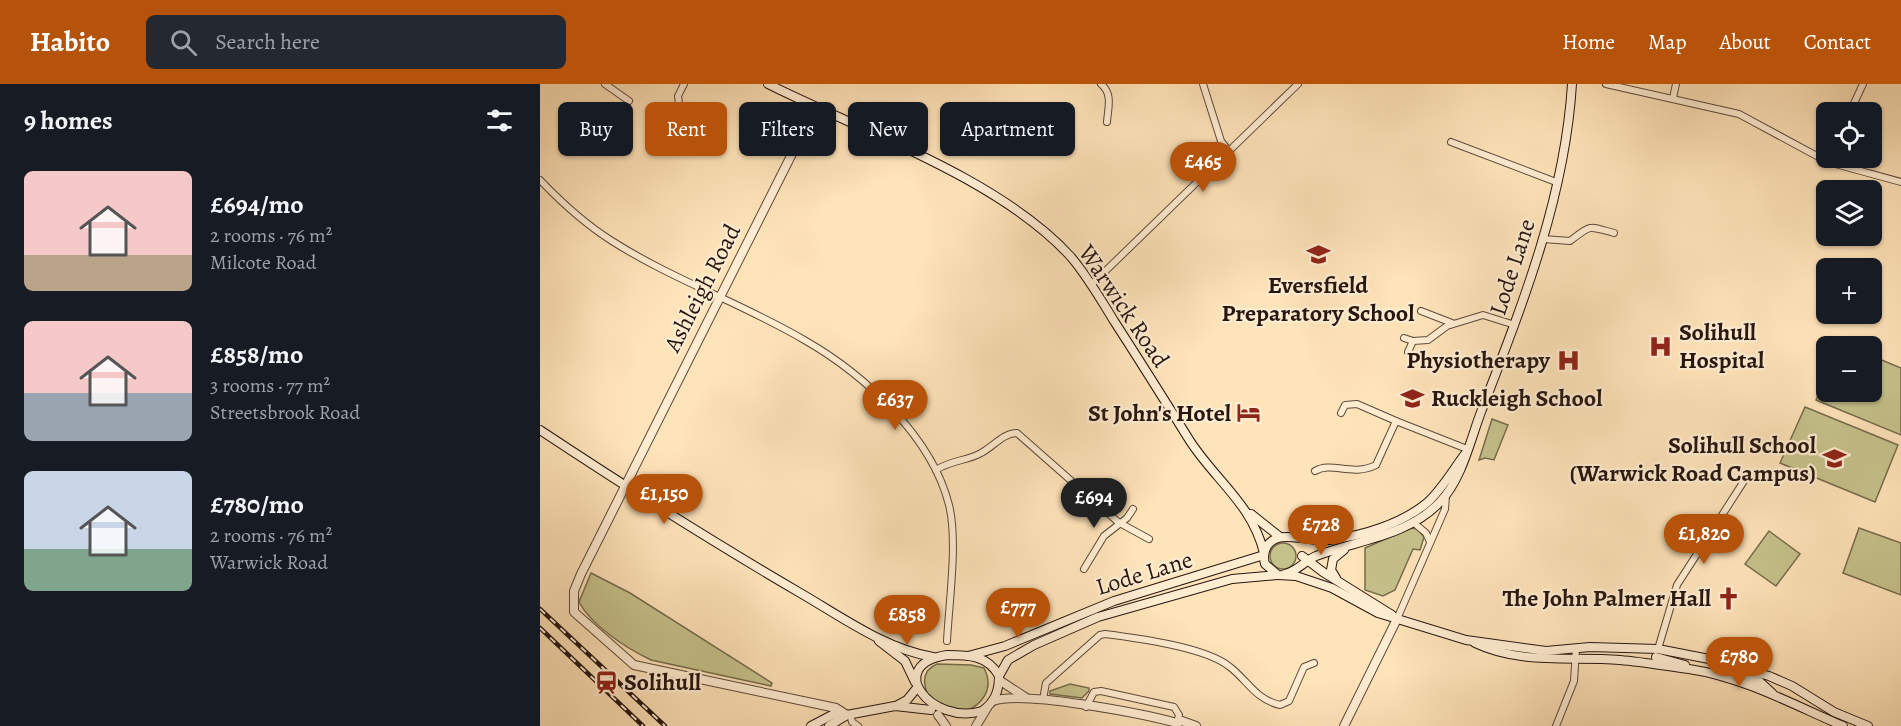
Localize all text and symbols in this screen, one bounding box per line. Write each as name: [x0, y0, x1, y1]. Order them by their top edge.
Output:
search box: [146, 15, 566, 69]
text: Habito: [30, 23, 110, 61]
icon: search: [167, 26, 200, 59]
text: Search here: [215, 27, 320, 57]
text: Home: [1562, 28, 1615, 56]
text: Map: [1648, 28, 1686, 56]
text: About: [1719, 28, 1771, 56]
text: Contact: [1804, 28, 1871, 56]
chip: Buy: [558, 102, 633, 156]
chip: Rent: [645, 102, 727, 156]
chip: Filters: [739, 102, 836, 156]
chip: New: [848, 102, 928, 156]
chip: Apartment: [940, 102, 1075, 156]
map controls: [1816, 102, 1882, 402]
button: locate: [1816, 102, 1882, 168]
text: 9 homes: [24, 103, 113, 138]
icon: filters: [483, 104, 516, 137]
pin: £465: [1167, 142, 1239, 193]
text: £465: [1184, 148, 1222, 175]
button: layers: [1816, 180, 1882, 246]
text: £694/mo: [210, 187, 304, 222]
icon: home: [72, 195, 144, 267]
street label: Lode Lane: [1481, 215, 1543, 319]
street label: Ashleigh Road: [656, 219, 748, 358]
text: 2 rooms · 76 m²: [210, 222, 332, 249]
street label: Warwick Road: [1071, 237, 1177, 374]
school or university icon: Eversfield Preparatory School: [1305, 242, 1331, 268]
text: Milcote Road: [210, 249, 317, 276]
button: +: [1816, 258, 1882, 324]
place label: Eversfield Preparatory School: [1222, 269, 1415, 329]
place label: Solihull Hospital: [1679, 316, 1765, 376]
hospital icon: Solihull Hospital: [1648, 333, 1674, 359]
button: −: [1816, 336, 1882, 402]
text: £858/mo: [210, 337, 303, 372]
place label: Physiotherapy: [1406, 344, 1551, 376]
icon: home: [72, 345, 144, 417]
hospital icon: Physiotherapy: [1555, 347, 1581, 373]
text: 3 rooms · 77 m²: [210, 372, 330, 399]
pin: £637: [859, 380, 931, 431]
place label: Ruckleigh School: [1431, 382, 1603, 414]
school or university icon: Ruckleigh School: [1400, 385, 1426, 411]
text: £637: [877, 386, 913, 413]
place label: St John's Hotel: [1088, 397, 1232, 429]
text: Streetsbrook Road: [210, 399, 360, 426]
hotel icon: St John's Hotel: [1236, 400, 1262, 426]
place label: Solihull School (Warwick Road Campus): [1569, 429, 1817, 489]
school or university icon: Solihull School (Warwick Road Campus): [1821, 446, 1847, 472]
pin: £1,150: [615, 474, 713, 525]
pin: £694: [1058, 478, 1130, 529]
text: £1,150: [640, 480, 688, 507]
text: £694: [1075, 484, 1113, 511]
text: £780/mo: [210, 487, 304, 522]
icon: home: [72, 495, 144, 567]
pin: £728: [1285, 505, 1357, 556]
text: £728: [1302, 511, 1340, 538]
pin: £1,820: [1655, 514, 1753, 565]
text: £1,820: [1678, 520, 1730, 547]
text: 2 rooms · 76 m²: [210, 522, 332, 549]
street label: Lode Lane: [1092, 543, 1196, 603]
text: Warwick Road: [210, 549, 328, 576]
place label: The John Palmer Hall: [1503, 582, 1712, 614]
church icon: The John Palmer Hall: [1716, 585, 1742, 611]
pin: £777: [982, 588, 1054, 639]
text: £777: [1000, 594, 1036, 621]
pin: £858: [871, 595, 943, 646]
text: £858: [888, 601, 926, 628]
pin: £780: [1703, 637, 1775, 688]
text: £780: [1720, 643, 1758, 670]
place label: Solihull: [624, 666, 702, 698]
station icon: Solihull: [593, 669, 619, 695]

